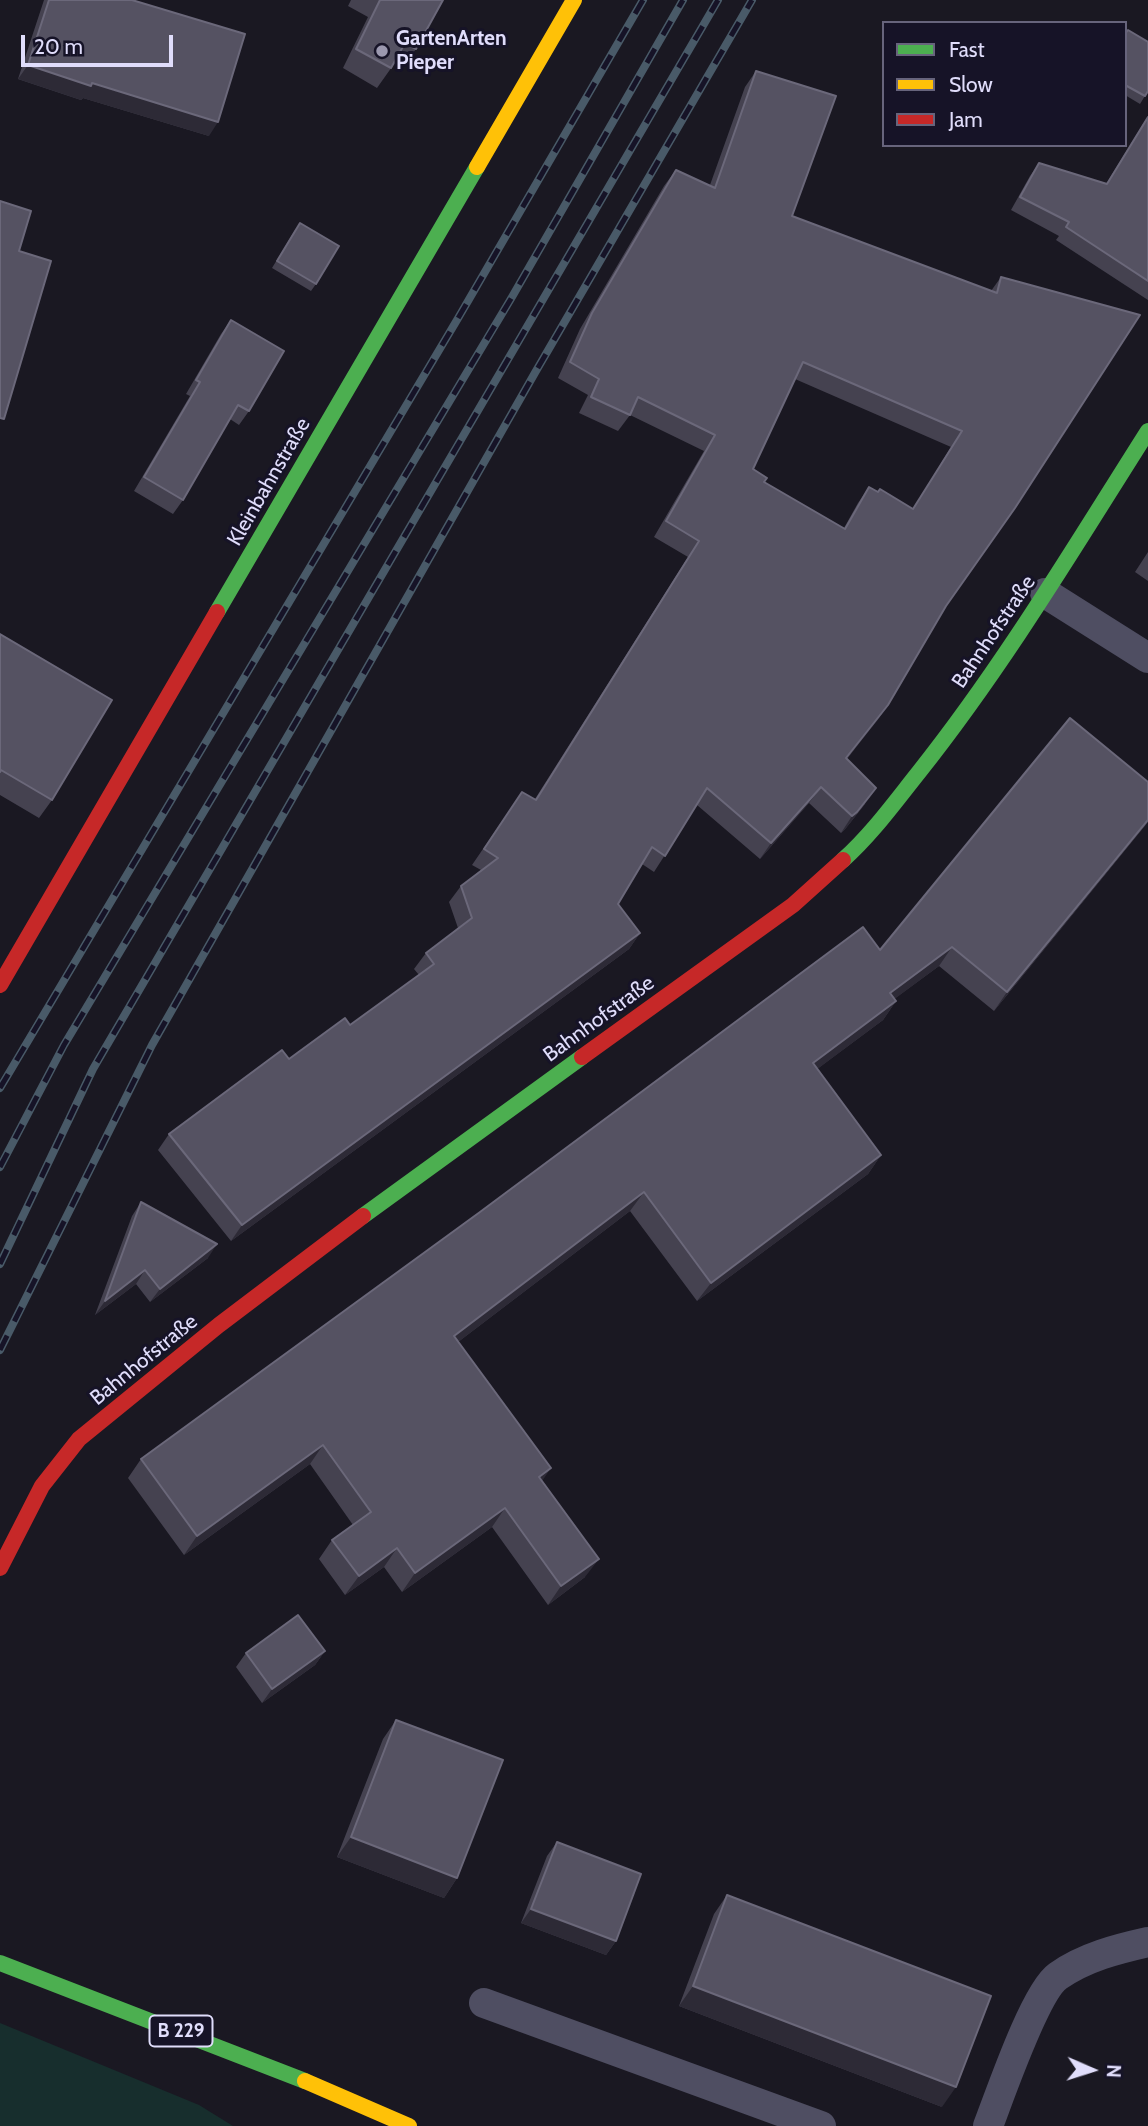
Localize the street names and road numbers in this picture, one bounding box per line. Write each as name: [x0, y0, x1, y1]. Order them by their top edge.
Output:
street label: Kleinbahnstraße: [222, 414, 316, 550]
street label: Bahnhofstraße: [947, 571, 1041, 693]
street label: Bahnhofstraße: [539, 970, 659, 1068]
street label: Bahnhofstraße: [85, 1309, 203, 1411]
road number: B 229: [150, 2016, 212, 2047]

